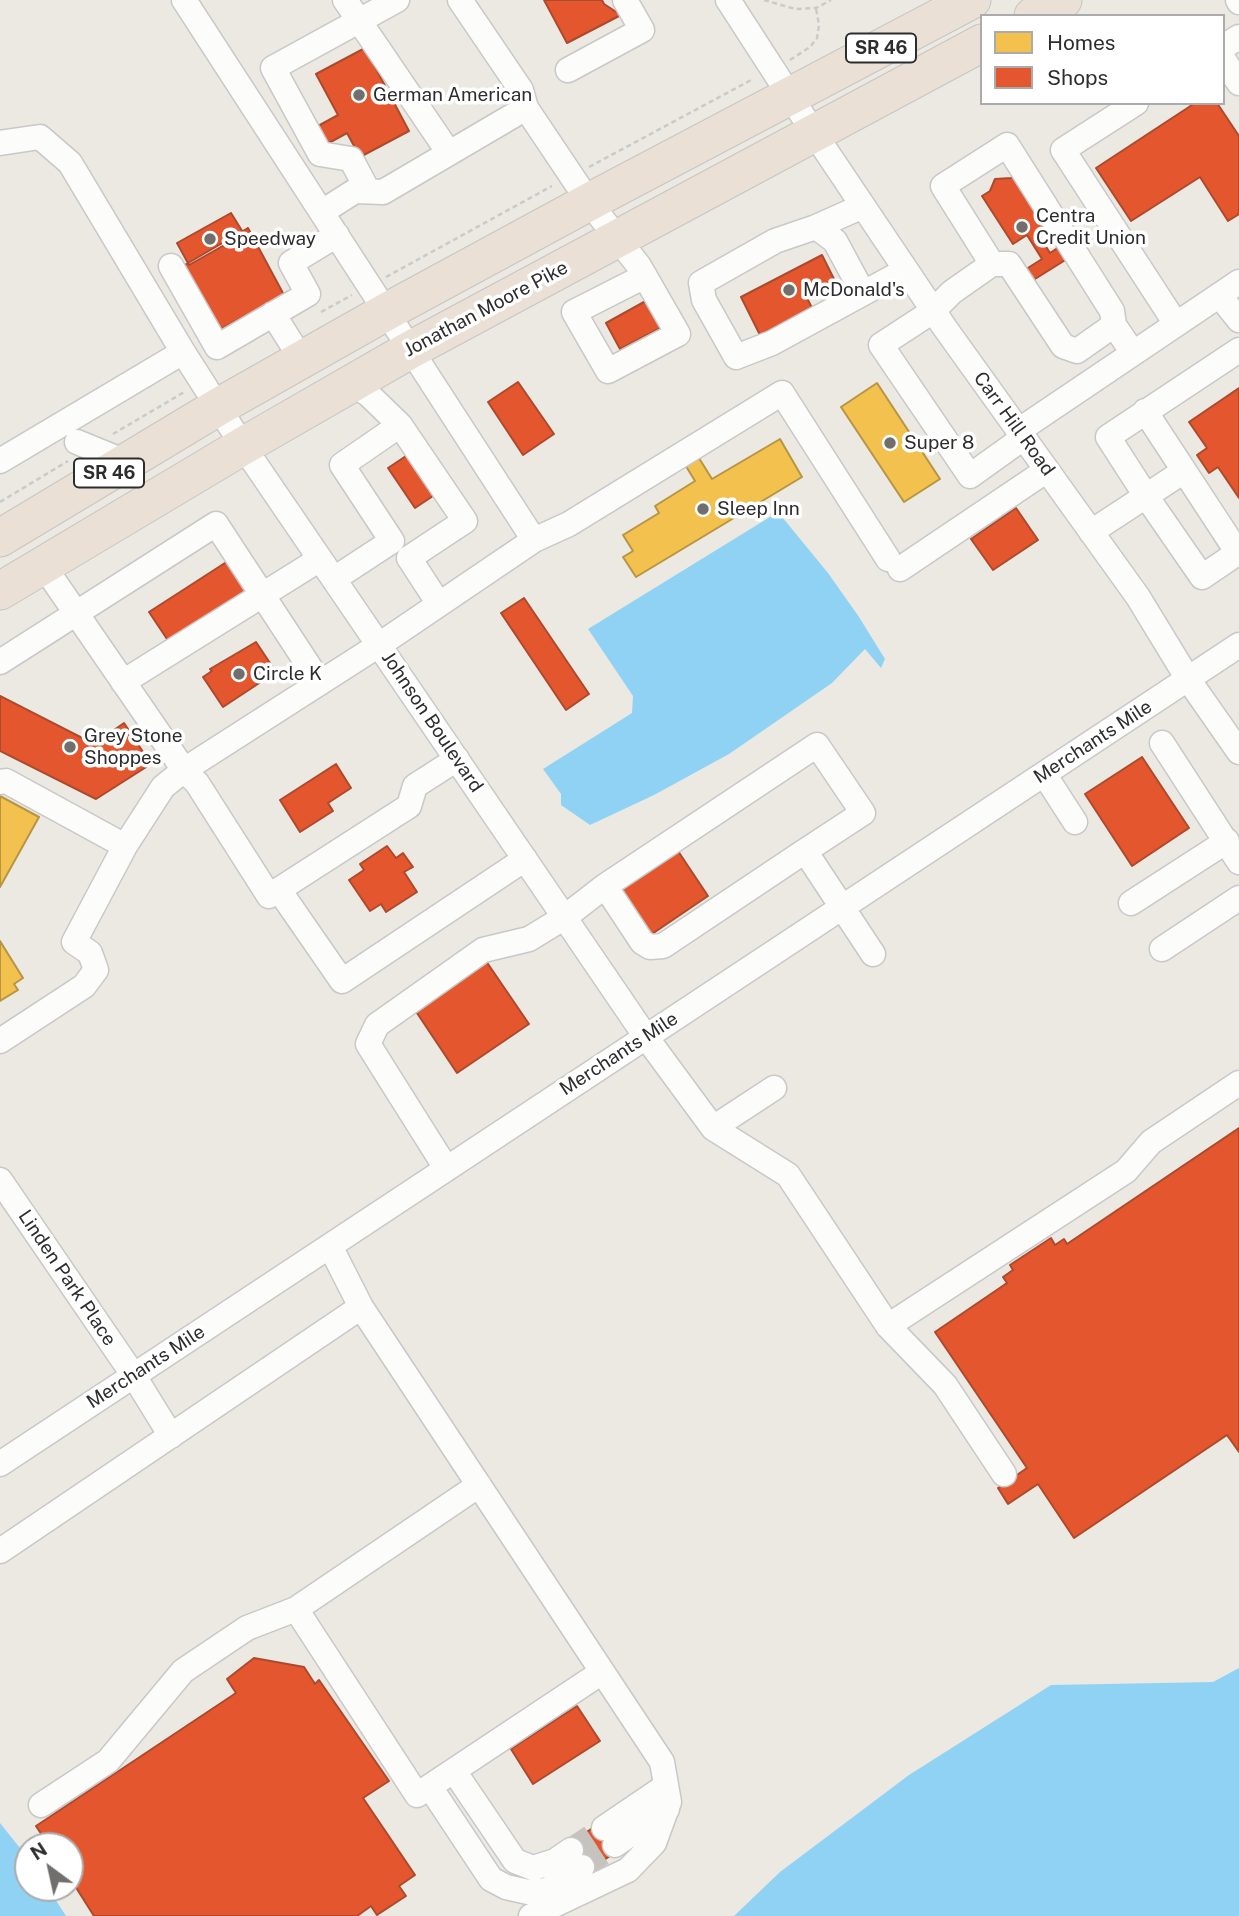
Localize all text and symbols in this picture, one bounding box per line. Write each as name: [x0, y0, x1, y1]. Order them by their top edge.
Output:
legend: [980, 14, 1225, 105]
text: Homes: [1047, 30, 1115, 55]
road number: SR 46: [846, 33, 916, 62]
text: Shops: [1047, 65, 1108, 90]
place label: German American: [373, 84, 532, 106]
marker: German American: [351, 87, 367, 103]
place label: Centra Credit Union: [1036, 205, 1146, 249]
marker: Centra Credit Union: [1014, 219, 1030, 235]
place label: Speedway: [224, 228, 316, 250]
marker: Speedway: [202, 231, 218, 247]
street label: Jonathan Moore Pike: [400, 256, 572, 362]
place label: McDonald's: [803, 279, 905, 301]
marker: McDonald's: [781, 282, 797, 298]
street label: Carr Hill Road: [969, 367, 1059, 481]
place label: Super 8: [904, 432, 974, 454]
marker: Super 8: [882, 435, 898, 451]
road number: SR 46: [74, 458, 144, 488]
place label: Sleep Inn: [717, 498, 800, 520]
marker: Sleep Inn: [695, 501, 711, 517]
street label: Johnson Boulevard: [376, 647, 488, 797]
place label: Circle K: [253, 663, 322, 685]
marker: Circle K: [231, 666, 247, 682]
street label: Merchants Mile: [1030, 695, 1156, 789]
place label: Grey Stone Shoppes: [84, 725, 183, 769]
marker: Grey Stone Shoppes: [62, 739, 78, 755]
street label: Merchants Mile: [556, 1007, 682, 1101]
street label: Linden Park Place: [13, 1206, 121, 1350]
street label: Merchants Mile: [83, 1320, 209, 1414]
north arrow: [14, 1832, 84, 1902]
text: N: [26, 1838, 51, 1864]

